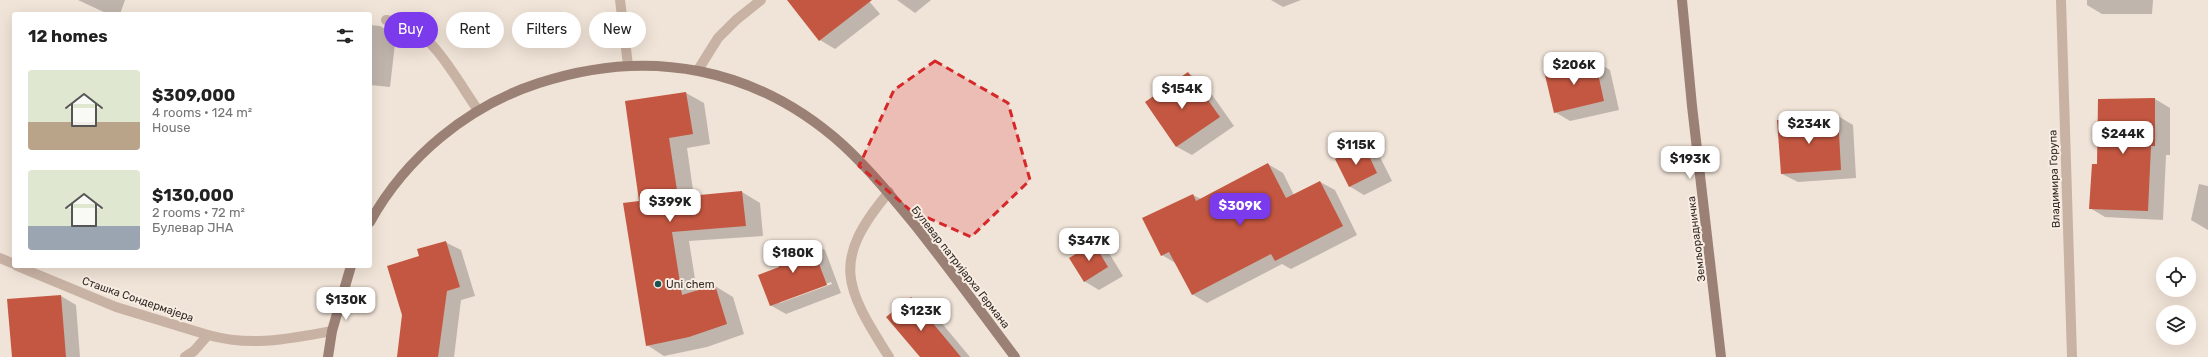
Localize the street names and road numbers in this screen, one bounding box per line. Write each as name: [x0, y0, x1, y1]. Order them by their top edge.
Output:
street label: Владимира Горупа: [2046, 130, 2063, 228]
street label: Земљорадничка: [1685, 195, 1708, 282]
street label: Булевар патријарха Германа: [909, 203, 1012, 331]
street label: Сташка Сондермајера: [80, 274, 195, 325]

